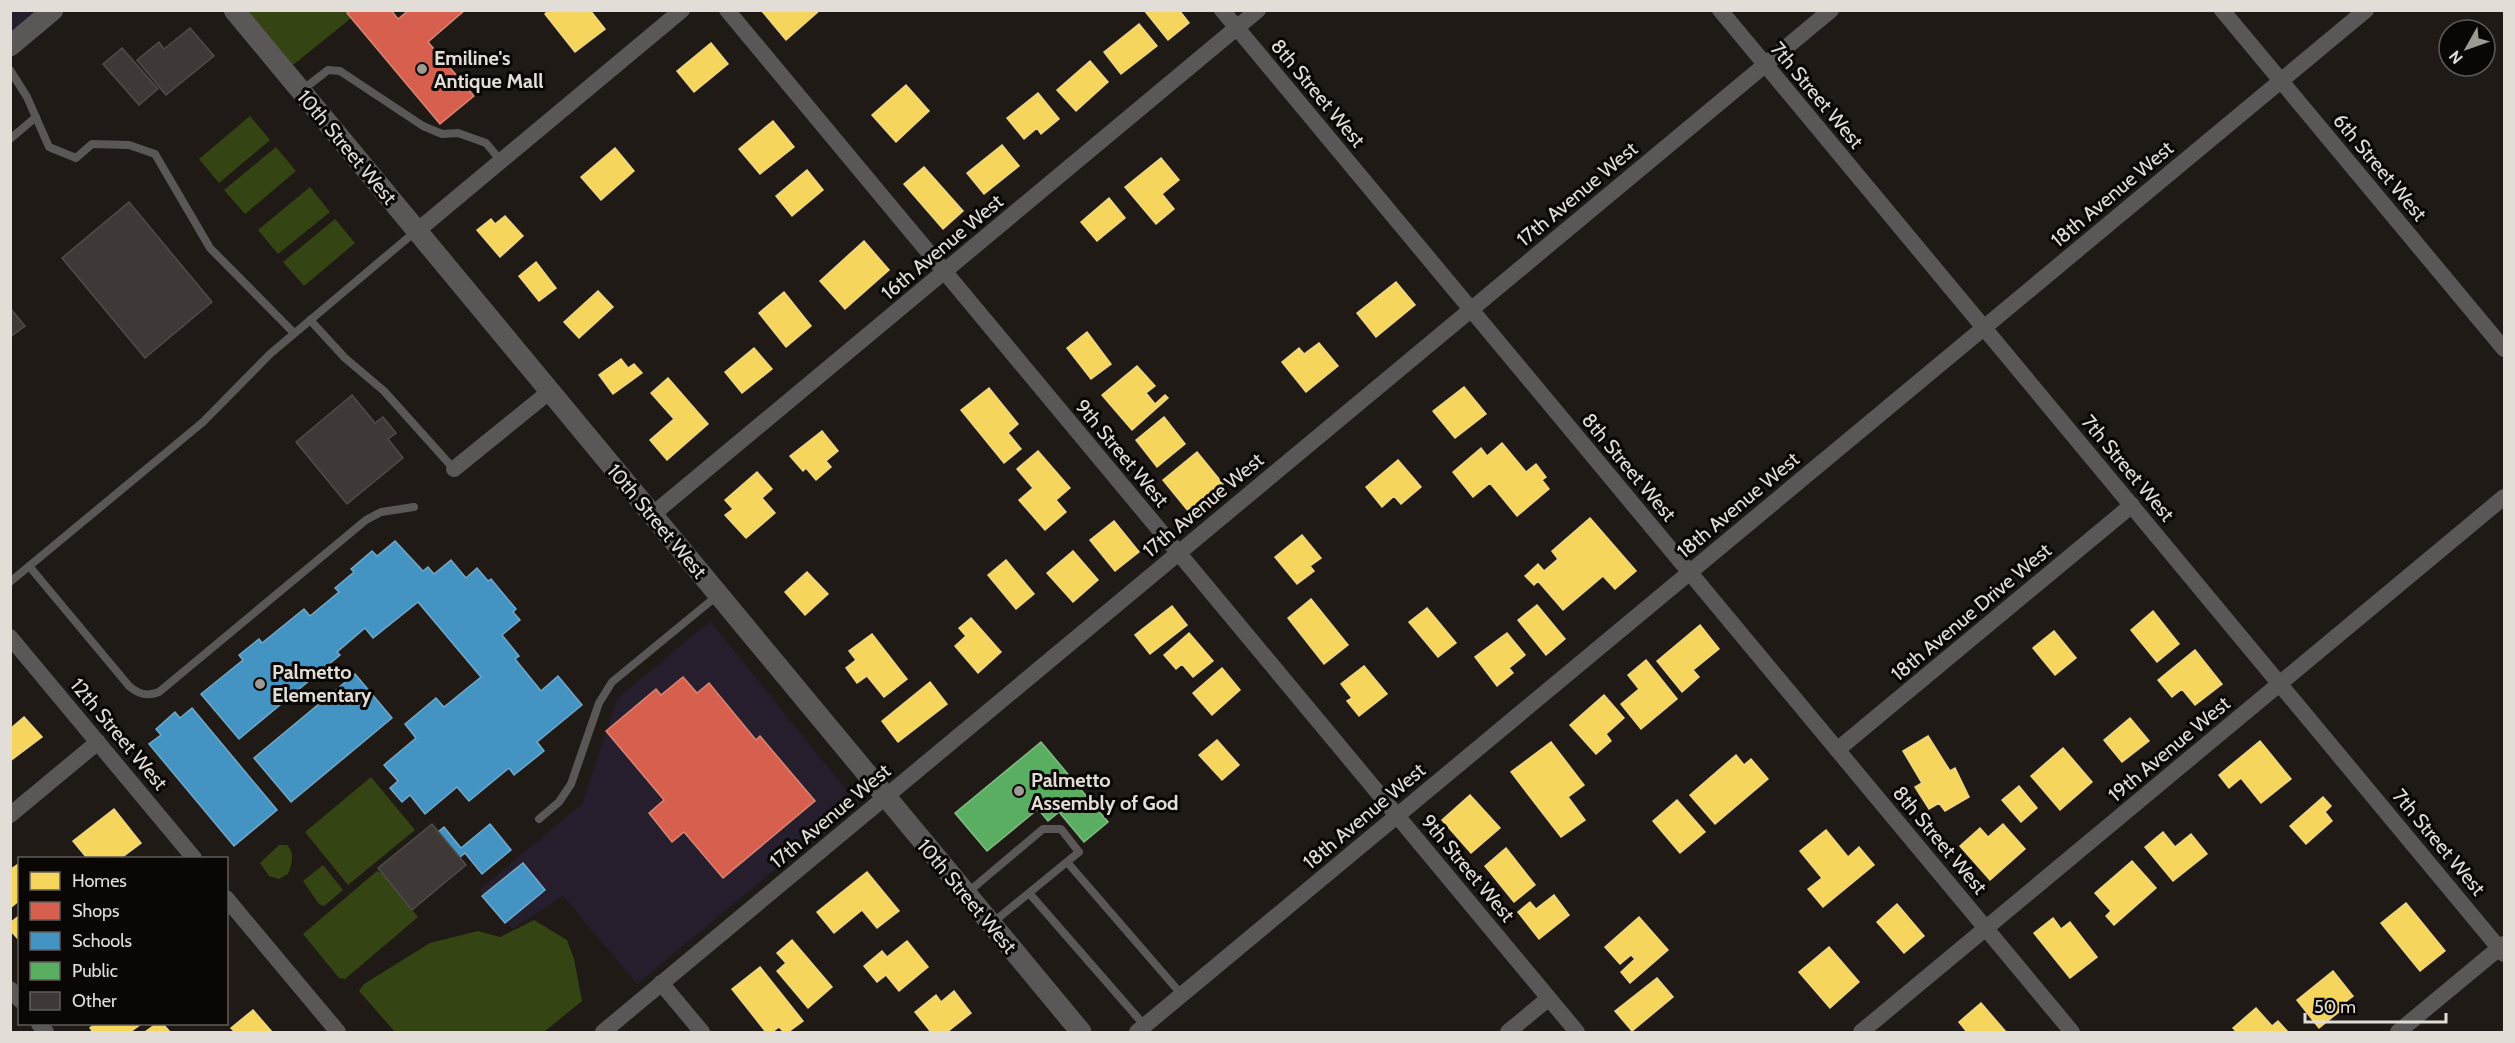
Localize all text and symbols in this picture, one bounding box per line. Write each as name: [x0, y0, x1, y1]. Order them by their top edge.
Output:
north arrow: [2437, 18, 2497, 78]
street label: 8th Street West: [1266, 34, 1370, 152]
street label: 7th Street West: [1766, 37, 1869, 153]
place label: Emiline's Antique Mall: [434, 46, 543, 93]
text: N: [2445, 47, 2467, 68]
marker: Emiline's Antique Mall: [415, 62, 429, 76]
street label: 10th Street West: [292, 85, 402, 209]
street label: 6th Street West: [2328, 108, 2432, 226]
street label: 17th Avenue West: [1512, 136, 1642, 251]
street label: 18th Avenue West: [2046, 136, 2178, 252]
street label: 16th Avenue West: [876, 189, 1008, 305]
street label: 9th Street West: [1070, 394, 1174, 512]
street label: 8th Street West: [1577, 408, 1681, 526]
street label: 7th Street West: [2077, 410, 2180, 526]
street label: 17th Avenue West: [1138, 447, 1268, 562]
street label: 18th Avenue West: [1672, 447, 1804, 563]
street label: 10th Street West: [602, 459, 712, 583]
street label: 18th Avenue Drive West: [1886, 538, 2056, 686]
place label: Palmetto Elementary: [272, 660, 372, 707]
street label: 12th Street West: [65, 673, 173, 795]
marker: Palmetto Elementary: [253, 677, 267, 691]
street label: 19th Avenue West: [2103, 691, 2235, 807]
street label: 17th Avenue West: [765, 758, 895, 873]
street label: 18th Avenue West: [1298, 758, 1430, 874]
place label: Palmetto Assembly of God: [1031, 768, 1179, 815]
street label: 8th Street West: [1888, 781, 1992, 899]
marker: Palmetto Assembly of God: [1012, 784, 1026, 798]
street label: 7th Street West: [2388, 784, 2491, 900]
street label: 9th Street West: [1416, 809, 1520, 927]
street label: 10th Street West: [912, 834, 1022, 958]
legend: [18, 857, 228, 1025]
text: Homes: [72, 870, 127, 892]
text: Shops: [72, 900, 120, 922]
text: Schools: [72, 930, 132, 952]
text: Public: [72, 960, 118, 982]
scale bar: [2305, 986, 2446, 1024]
text: Other: [72, 990, 117, 1012]
text: 50 m: [2314, 996, 2356, 1018]

